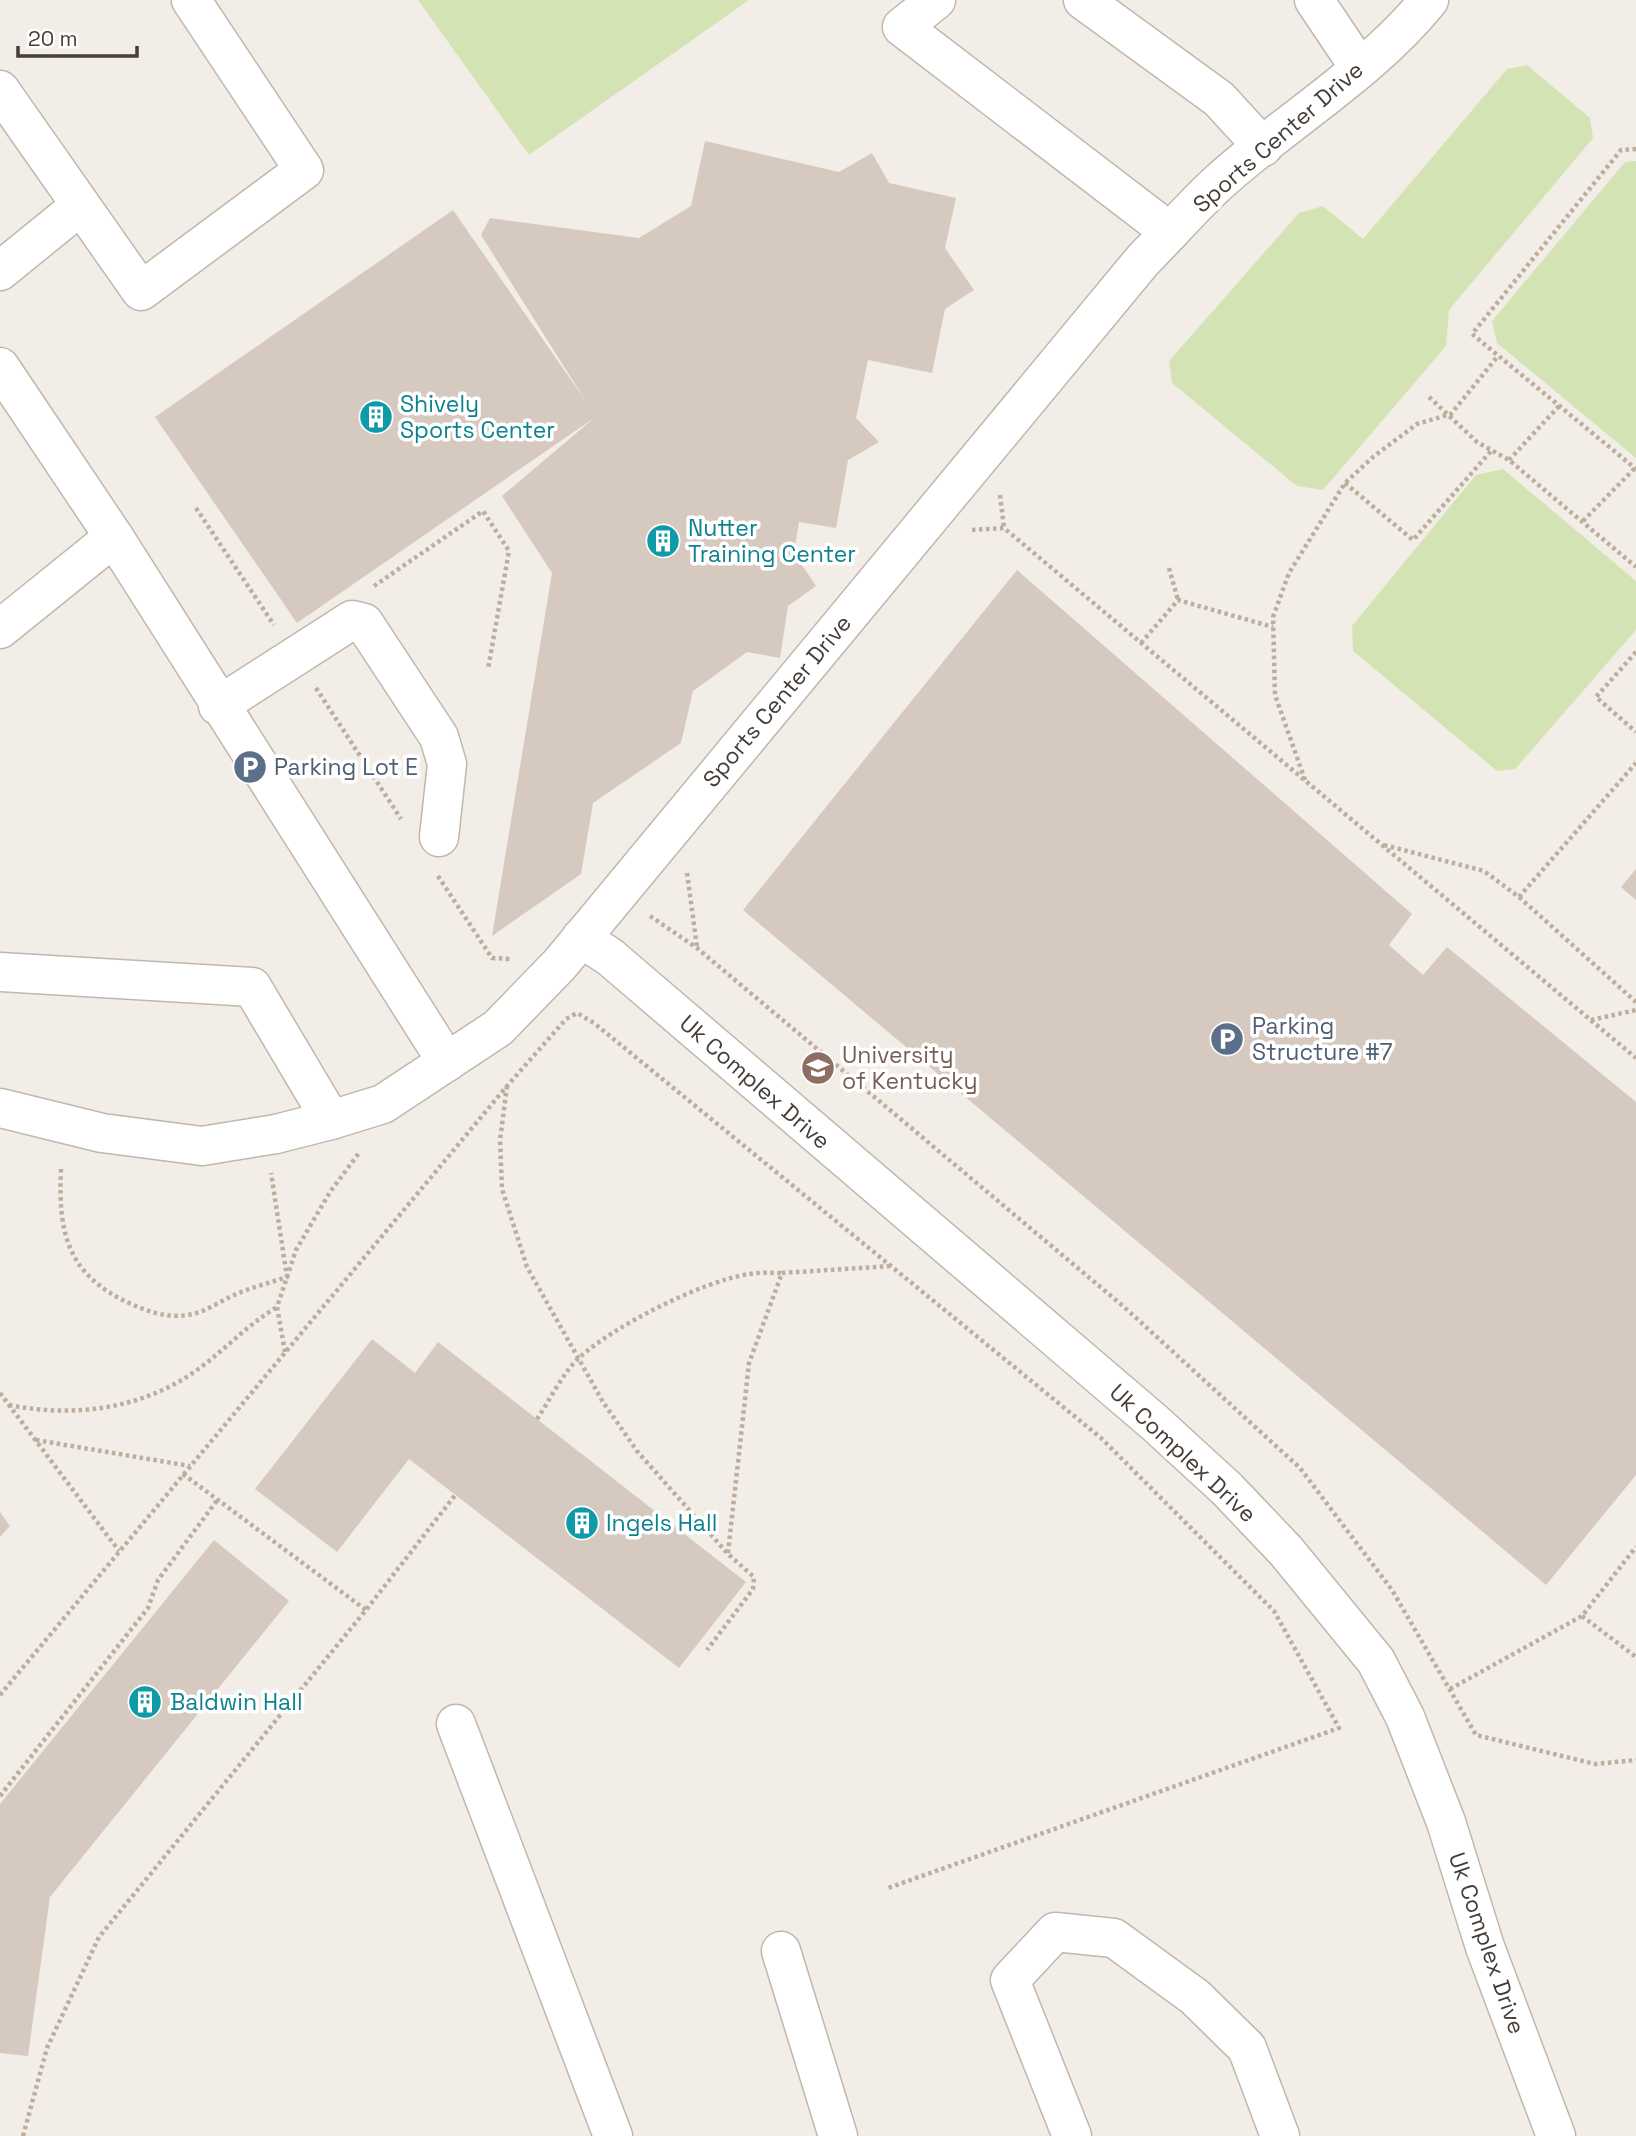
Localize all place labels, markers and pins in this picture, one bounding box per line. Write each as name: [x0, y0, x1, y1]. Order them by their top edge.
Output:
place label: Shively Sports Center: [400, 389, 555, 445]
building icon: Shively Sports Center: [357, 398, 395, 436]
place label: Nutter Training Center: [688, 513, 856, 569]
building icon: Nutter Training Center: [644, 522, 682, 560]
parking icon: Parking Lot E: [231, 748, 269, 786]
place label: Parking Lot E: [274, 752, 418, 782]
place label: Parking Structure #7: [1252, 1011, 1393, 1067]
parking icon: Parking Structure #7: [1208, 1020, 1246, 1058]
place label: University of Kentucky: [842, 1040, 978, 1096]
school or university icon: University of Kentucky: [799, 1049, 837, 1087]
building icon: Ingels Hall: [563, 1504, 601, 1542]
place label: Ingels Hall: [606, 1508, 717, 1538]
building icon: Baldwin Hall: [126, 1683, 164, 1721]
place label: Baldwin Hall: [170, 1687, 303, 1717]

